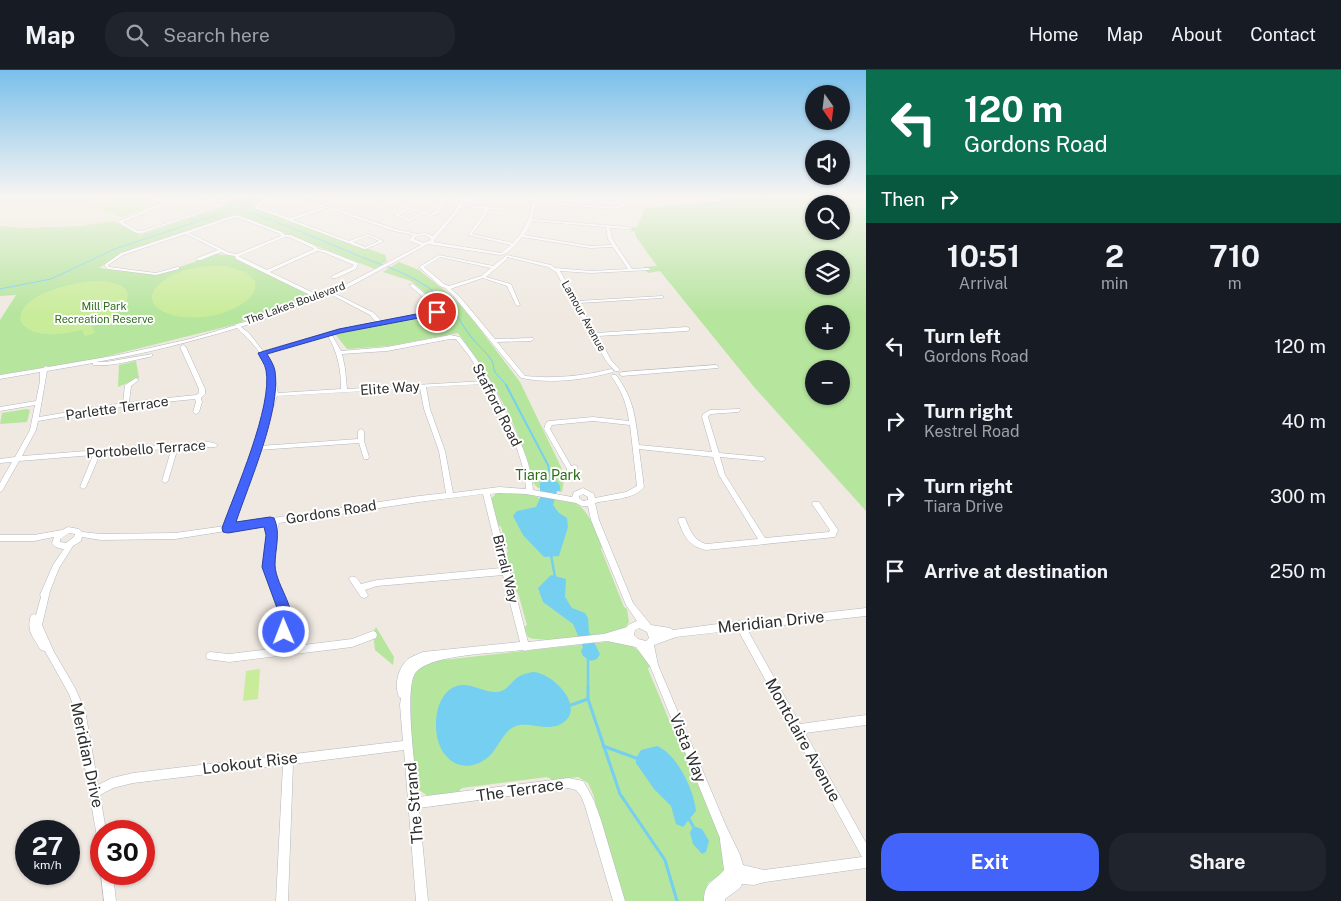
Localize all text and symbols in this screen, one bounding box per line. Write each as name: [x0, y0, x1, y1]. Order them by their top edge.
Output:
search box: [105, 12, 455, 57]
text: Map: [25, 21, 75, 49]
icon: search: [123, 21, 151, 49]
text: Search here: [163, 24, 270, 46]
text: Home: [1029, 24, 1079, 45]
text: Map: [1107, 24, 1143, 45]
text: About: [1171, 24, 1222, 45]
text: Contact: [1250, 24, 1316, 45]
north arrow: [805, 85, 850, 130]
map controls: [805, 85, 850, 405]
text: 120 m: [964, 89, 1063, 130]
icon: left: [881, 90, 946, 155]
text: Gordons Road: [964, 131, 1108, 157]
button: sound: [805, 140, 850, 185]
icon: right: [935, 185, 963, 213]
text: Then: [881, 188, 925, 210]
button: search: [805, 195, 850, 240]
text: 10:51: [947, 238, 1020, 274]
text: 2: [1105, 238, 1124, 274]
text: 710: [1209, 238, 1260, 274]
button: layers: [805, 250, 850, 295]
text: Arrival: [959, 274, 1008, 293]
text: min: [1101, 274, 1128, 293]
text: m: [1228, 274, 1241, 293]
street label: Lamour Avenue: [560, 278, 608, 354]
street label: The Lakes Boulevard: [243, 279, 347, 327]
pin: [416, 291, 458, 333]
icon: arrive: [423, 298, 451, 326]
park label: Mill Park Recreation Reserve: [54, 300, 154, 325]
button: +: [805, 305, 850, 350]
text: Turn left: [924, 325, 1001, 347]
icon: left: [881, 332, 909, 360]
text: 120 m: [1274, 335, 1326, 357]
text: Gordons Road: [924, 347, 1028, 366]
button: −: [805, 360, 850, 405]
street label: Stafford Road: [469, 361, 525, 449]
street label: Elite Way: [359, 378, 421, 398]
street label: Parlette Terrace: [64, 393, 170, 423]
text: Turn right: [924, 400, 1013, 422]
icon: right: [881, 407, 909, 435]
text: 40 m: [1281, 410, 1326, 432]
text: Kestrel Road: [924, 422, 1019, 441]
street label: Portobello Terrace: [86, 437, 206, 461]
park label: Tiara Park: [515, 467, 581, 483]
text: Turn right: [924, 475, 1013, 497]
icon: right: [881, 482, 909, 510]
text: 300 m: [1270, 485, 1326, 507]
street label: Gordons Road: [285, 497, 377, 527]
text: Tiara Drive: [924, 497, 1003, 516]
street label: Birrali Way: [490, 533, 522, 605]
icon: arrive: [881, 557, 909, 585]
text: Arrive at destination: [924, 560, 1108, 582]
text: 250 m: [1270, 560, 1326, 582]
position arrow: [257, 605, 309, 657]
street label: Meridian Drive: [717, 607, 825, 637]
street label: Montclaire Avenue: [761, 675, 845, 805]
street label: Meridian Drive: [67, 701, 107, 809]
street label: Vista Way: [666, 711, 711, 786]
street label: Lookout Rise: [201, 748, 299, 778]
street label: The Strand: [401, 761, 427, 845]
street label: The Terrace: [475, 774, 565, 806]
speed limit sign: 30: [90, 820, 155, 885]
text: 27: [32, 831, 63, 861]
button: Exit: [881, 833, 1099, 891]
button: Share: [1109, 833, 1326, 891]
text: km/h: [33, 858, 62, 872]

